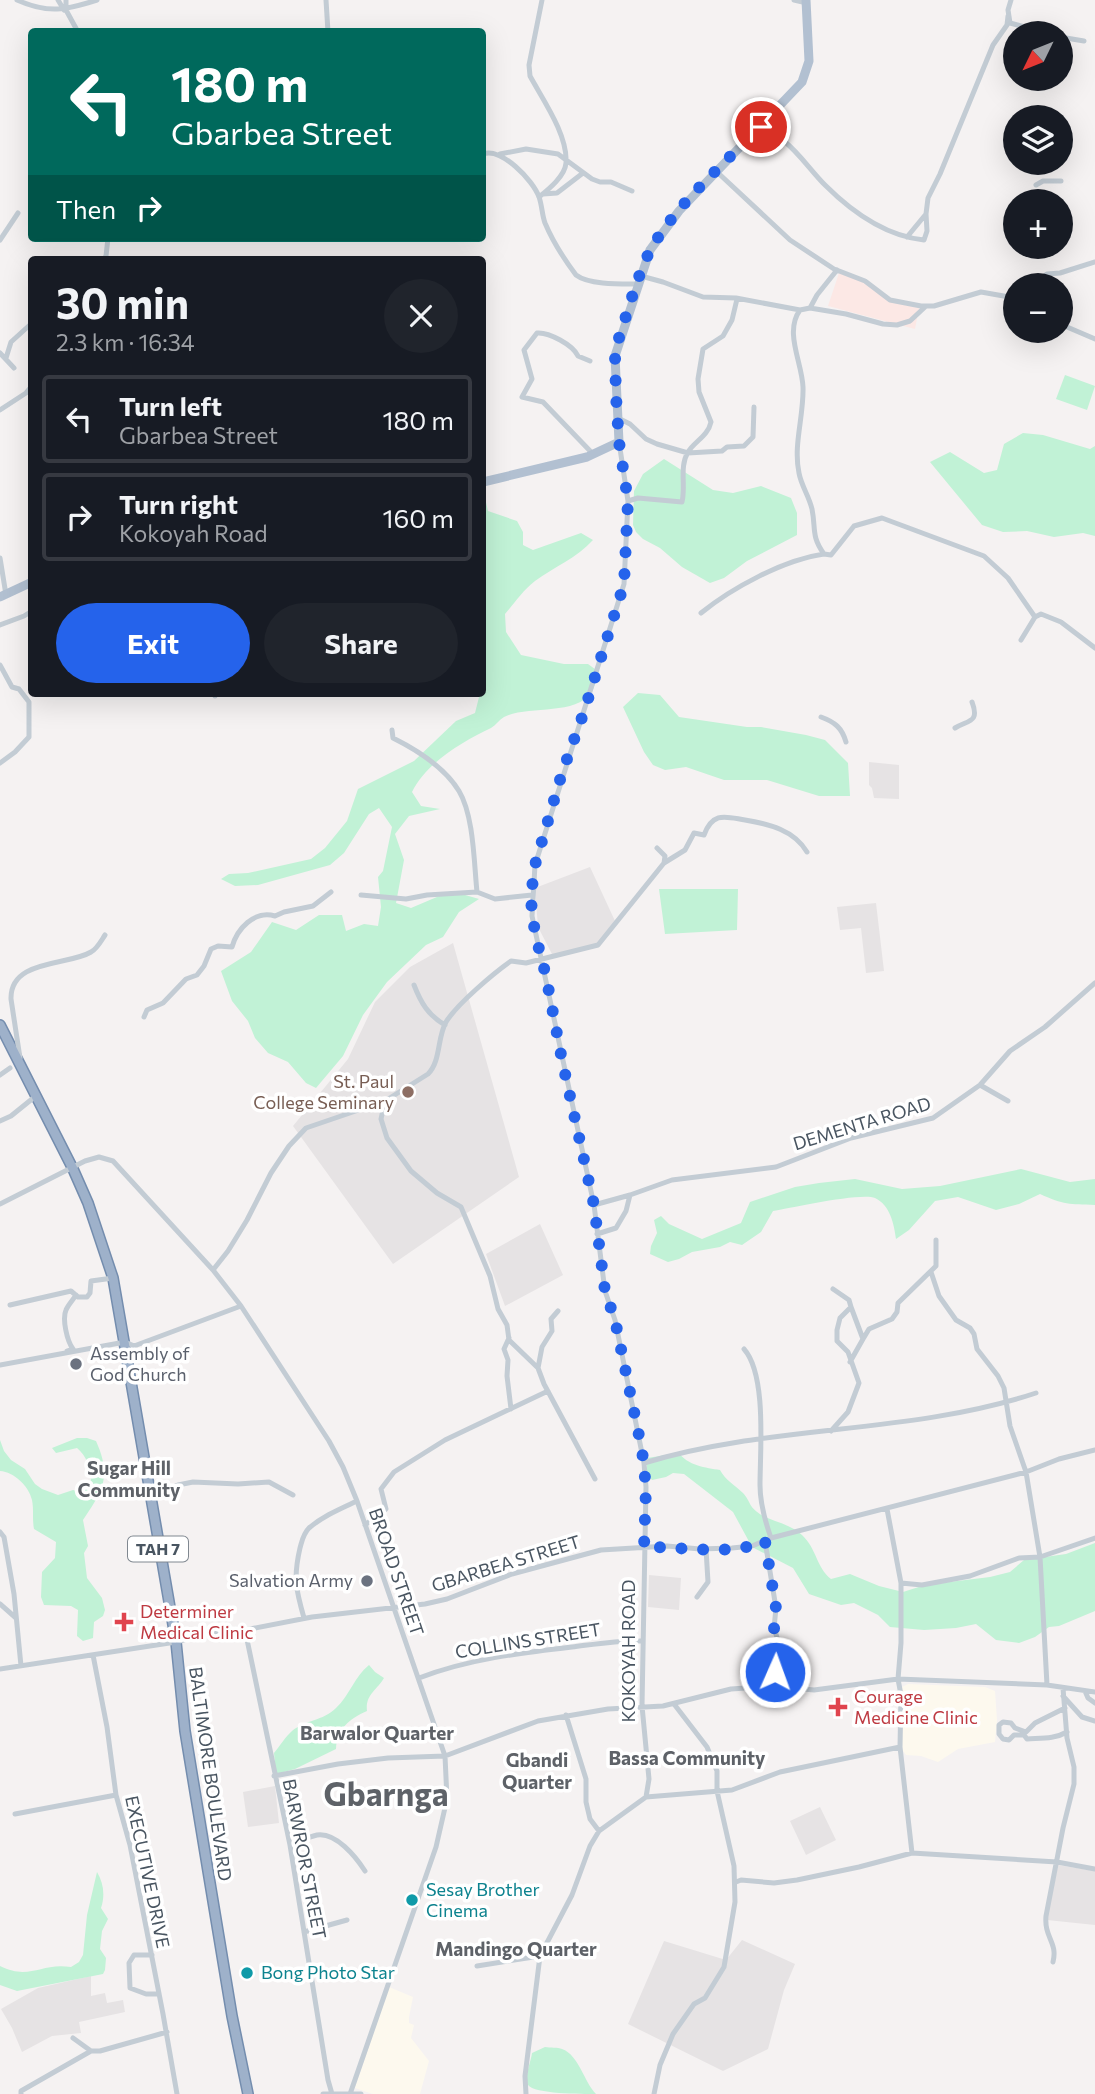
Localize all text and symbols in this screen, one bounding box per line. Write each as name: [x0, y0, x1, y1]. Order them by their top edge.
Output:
north arrow: [1003, 21, 1073, 91]
map controls: [1003, 21, 1073, 343]
text: 180 m: [171, 52, 308, 112]
icon: left: [56, 56, 147, 147]
pin: [731, 97, 791, 157]
button: layers: [1003, 105, 1073, 175]
icon: arrive: [742, 108, 780, 146]
text: Gbarbea Street: [171, 112, 392, 152]
icon: right: [130, 189, 168, 227]
button: +: [1003, 189, 1073, 259]
text: Then: [56, 193, 116, 224]
button: −: [1003, 273, 1073, 343]
text: 30 min: [56, 276, 189, 328]
button: close: [384, 279, 458, 353]
text: 2.3 km · 16:34: [56, 328, 195, 356]
text: Turn left: [119, 390, 222, 421]
icon: left: [60, 400, 98, 438]
text: 180 m: [382, 404, 454, 435]
text: Gbarbea Street: [119, 421, 278, 449]
text: Turn right: [119, 488, 238, 519]
icon: right: [60, 498, 98, 536]
text: 160 m: [382, 502, 454, 533]
text: Kokoyah Road: [119, 519, 268, 547]
button: Exit: [56, 603, 250, 683]
button: Share: [264, 603, 458, 683]
place label: St. Paul College Seminary: [253, 1070, 394, 1113]
marker: St. Paul College Seminary: [400, 1084, 416, 1100]
street label: DEMENTA ROAD: [790, 1092, 933, 1154]
place label: Assembly of God Church: [90, 1342, 191, 1385]
marker: Assembly of God Church: [68, 1356, 84, 1372]
district label: Sugar Hill Community: [77, 1456, 181, 1501]
street label: BROAD STREET: [365, 1505, 429, 1638]
street label: GBARBEA STREET: [429, 1530, 583, 1596]
road number: TAH 7: [128, 1536, 188, 1562]
place label: Salvation Army: [229, 1569, 353, 1591]
marker: Salvation Army: [359, 1573, 375, 1589]
street label: KOKOYAH ROAD: [617, 1580, 639, 1722]
place label: Determiner Medical Clinic: [140, 1600, 254, 1643]
marker: Determiner Medical Clinic: [114, 1612, 134, 1632]
street label: COLLINS STREET: [453, 1618, 602, 1662]
position arrow: [738, 1635, 812, 1709]
street label: BALTIMORE BOULEVARD: [185, 1665, 237, 1882]
place label: Courage Medicine Clinic: [854, 1685, 978, 1728]
marker: Courage Medicine Clinic: [828, 1697, 848, 1717]
district label: Barwalor Quarter: [300, 1721, 454, 1744]
district label: Bassa Community: [609, 1746, 766, 1769]
district label: Gbandi Quarter: [502, 1748, 572, 1793]
district label: Gbarnga: [323, 1773, 449, 1813]
street label: BARWROR STREET: [279, 1777, 331, 1941]
street label: EXECUTIVE DRIVE: [121, 1793, 175, 1950]
place label: Sesay Brother Cinema: [426, 1878, 540, 1921]
marker: Sesay Brother Cinema: [404, 1892, 420, 1908]
district label: Mandingo Quarter: [435, 1937, 597, 1960]
place label: Bong Photo Star: [261, 1961, 395, 1983]
marker: Bong Photo Star: [239, 1965, 255, 1981]

